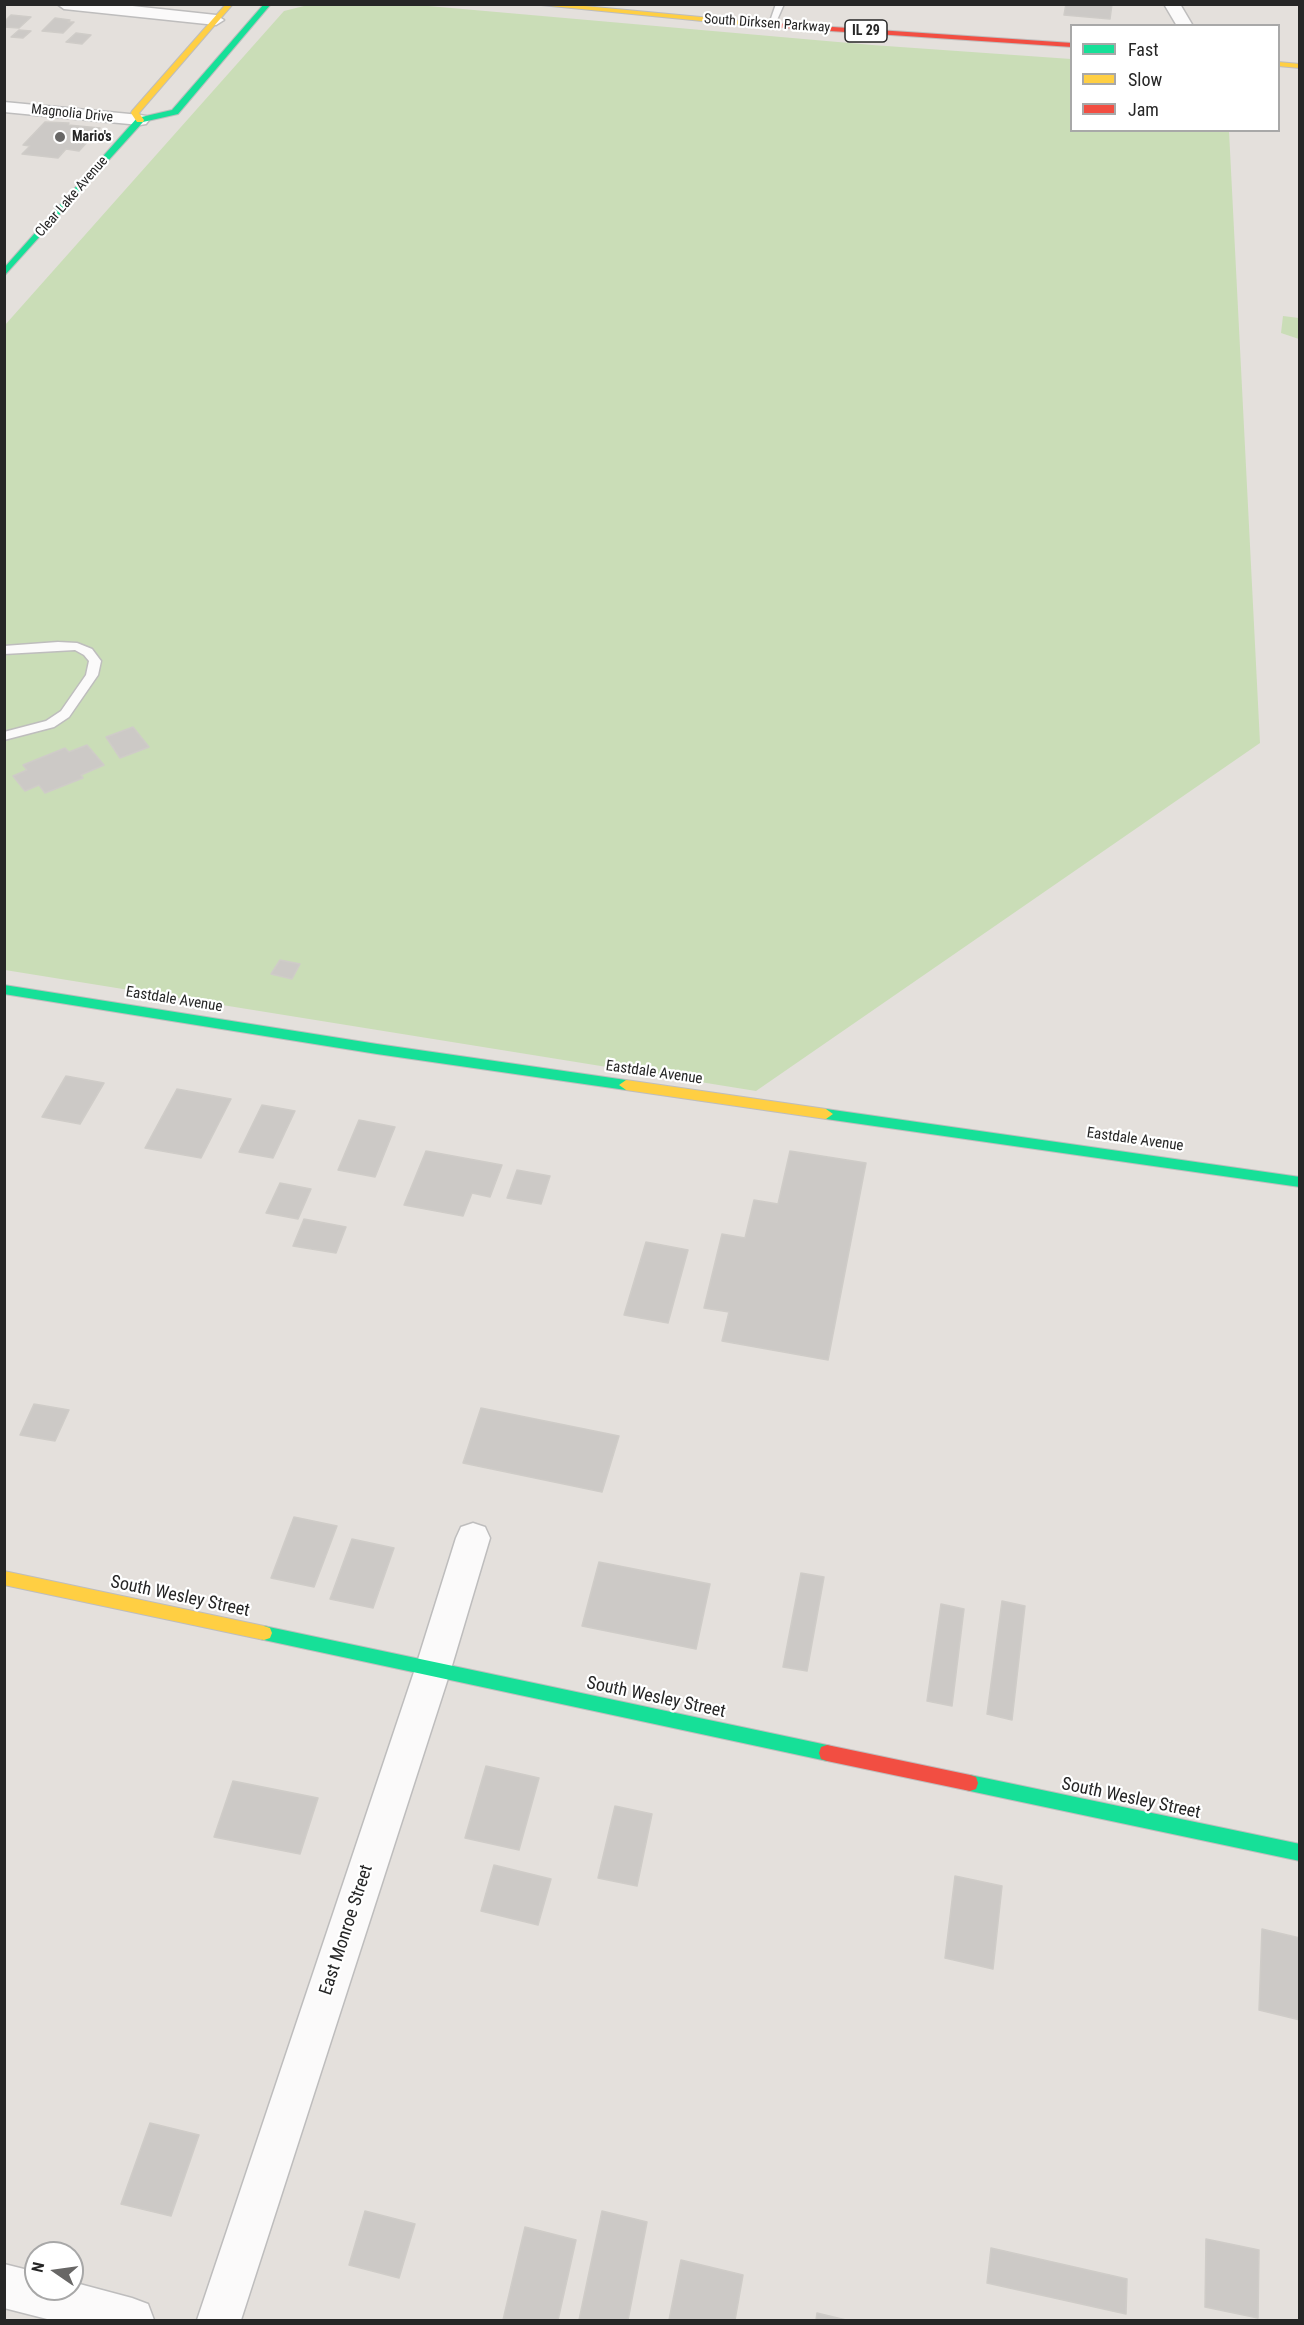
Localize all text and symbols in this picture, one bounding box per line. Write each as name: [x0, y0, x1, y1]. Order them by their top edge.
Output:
street label: South Dirksen Parkway: [703, 11, 831, 37]
road number: IL 29: [845, 20, 887, 42]
legend: [1070, 24, 1280, 132]
text: Fast: [1128, 39, 1159, 60]
text: Slow: [1128, 69, 1162, 90]
text: Jam: [1128, 99, 1159, 120]
street label: Magnolia Drive: [30, 101, 114, 127]
place label: Mario's: [72, 129, 112, 145]
marker: Mario's: [53, 130, 67, 144]
street label: Clear Lake Avenue: [32, 153, 112, 241]
street label: Eastdale Avenue: [124, 983, 224, 1017]
street label: Eastdale Avenue: [604, 1057, 704, 1089]
street label: Eastdale Avenue: [1085, 1124, 1185, 1156]
street label: South Wesley Street: [109, 1572, 251, 1622]
street label: South Wesley Street: [585, 1673, 727, 1723]
street label: South Wesley Street: [1060, 1774, 1202, 1824]
street label: East Monroe Street: [316, 1862, 378, 1998]
north arrow: [24, 2241, 84, 2301]
text: N: [28, 2260, 48, 2274]

